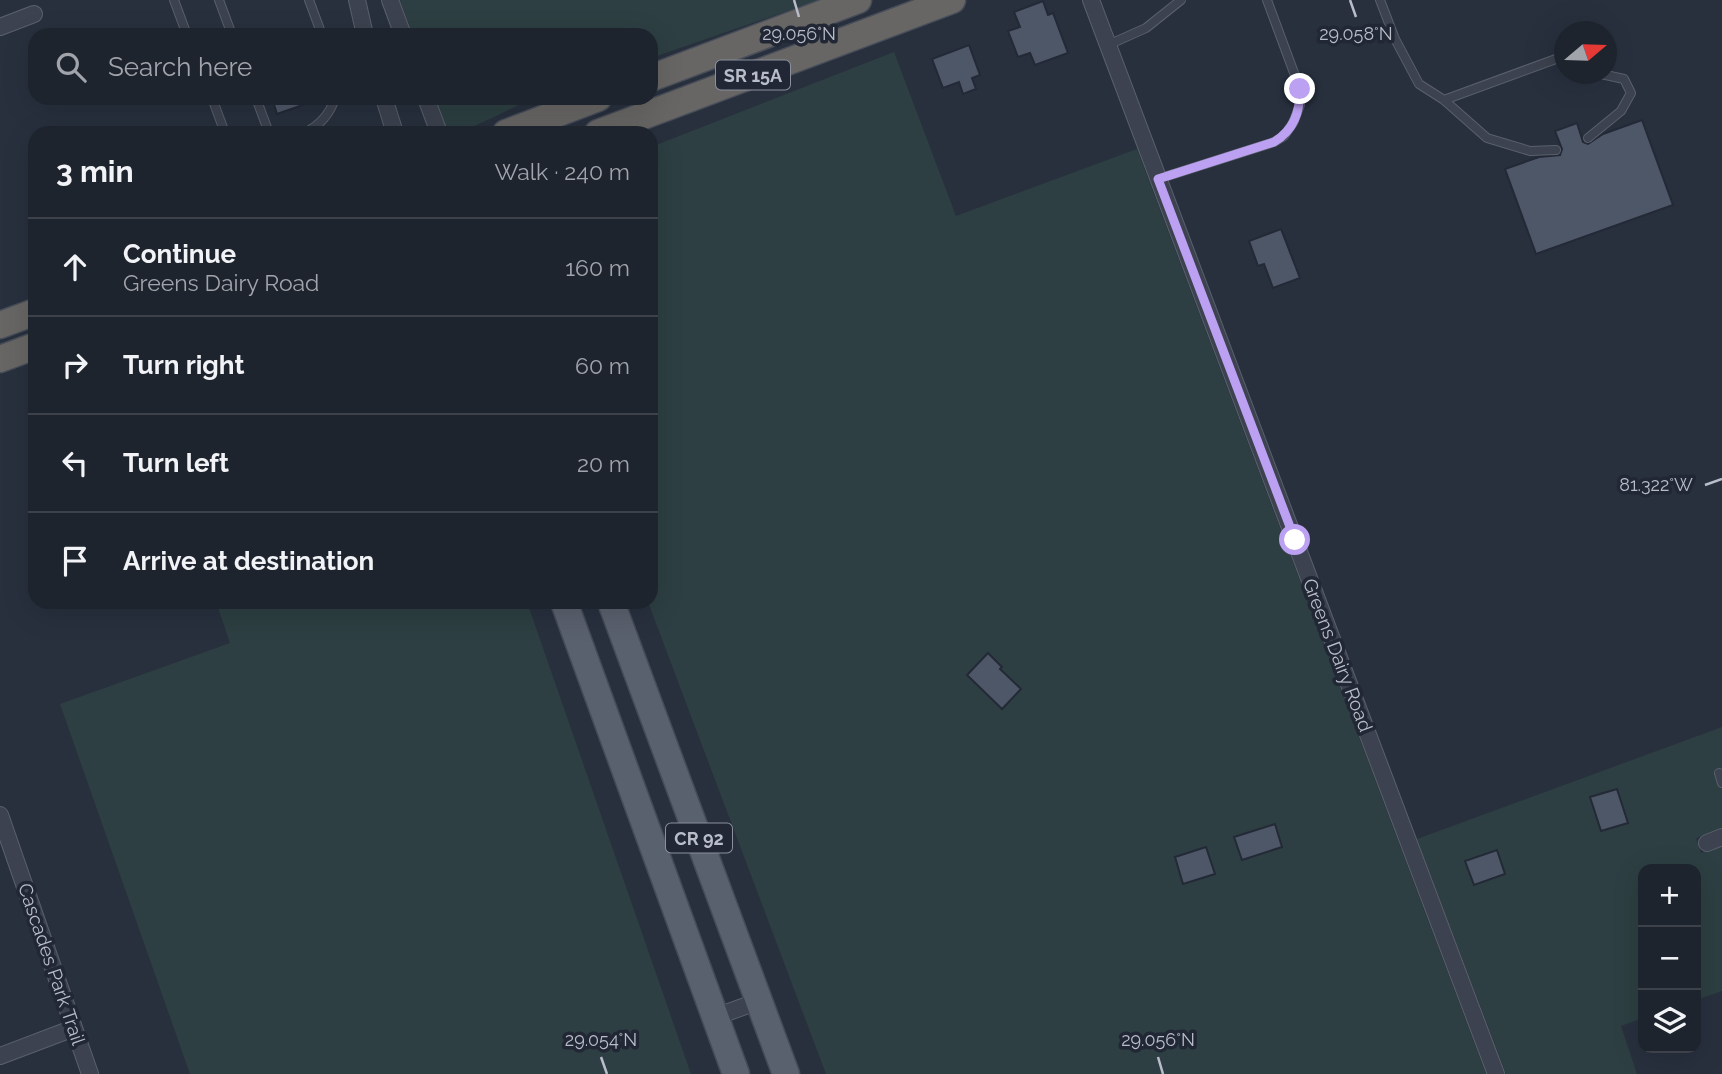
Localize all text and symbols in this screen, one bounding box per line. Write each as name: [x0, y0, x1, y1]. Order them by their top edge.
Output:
north arrow: [1554, 21, 1617, 84]
text: 29.056°N: [762, 23, 836, 44]
text: 29.058°N: [1319, 23, 1393, 44]
search box: [28, 28, 658, 105]
icon: search: [52, 48, 90, 86]
text: Search here: [108, 52, 252, 82]
road number: SR 15A: [716, 60, 790, 90]
route end: [1284, 73, 1315, 104]
text: 3 min: [56, 154, 134, 189]
text: Walk · 240 m: [494, 158, 630, 185]
text: Continue: [123, 239, 236, 269]
icon: ahead: [56, 248, 94, 286]
text: 160 m: [565, 254, 630, 281]
text: Greens Dairy Road: [123, 269, 319, 296]
icon: right: [56, 346, 94, 384]
text: Turn right: [123, 350, 244, 380]
text: 60 m: [575, 352, 630, 379]
icon: left: [56, 444, 94, 482]
text: Turn left: [123, 448, 229, 478]
text: 20 m: [577, 450, 630, 477]
text: 81.322°W: [1619, 474, 1693, 495]
route start: [1279, 524, 1310, 555]
icon: arrive: [56, 542, 94, 580]
text: Arrive at destination: [123, 546, 374, 576]
street label: Greens Dairy Road: [1299, 575, 1377, 735]
road number: CR 92: [666, 824, 732, 852]
map controls: [1638, 864, 1701, 1053]
button: +: [1638, 864, 1701, 927]
street label: Cascades Park Trail: [14, 880, 90, 1049]
button: −: [1638, 927, 1701, 990]
button: layers: [1638, 990, 1701, 1053]
text: 29.054°N: [565, 1029, 637, 1050]
text: 29.056°N: [1121, 1029, 1195, 1050]

